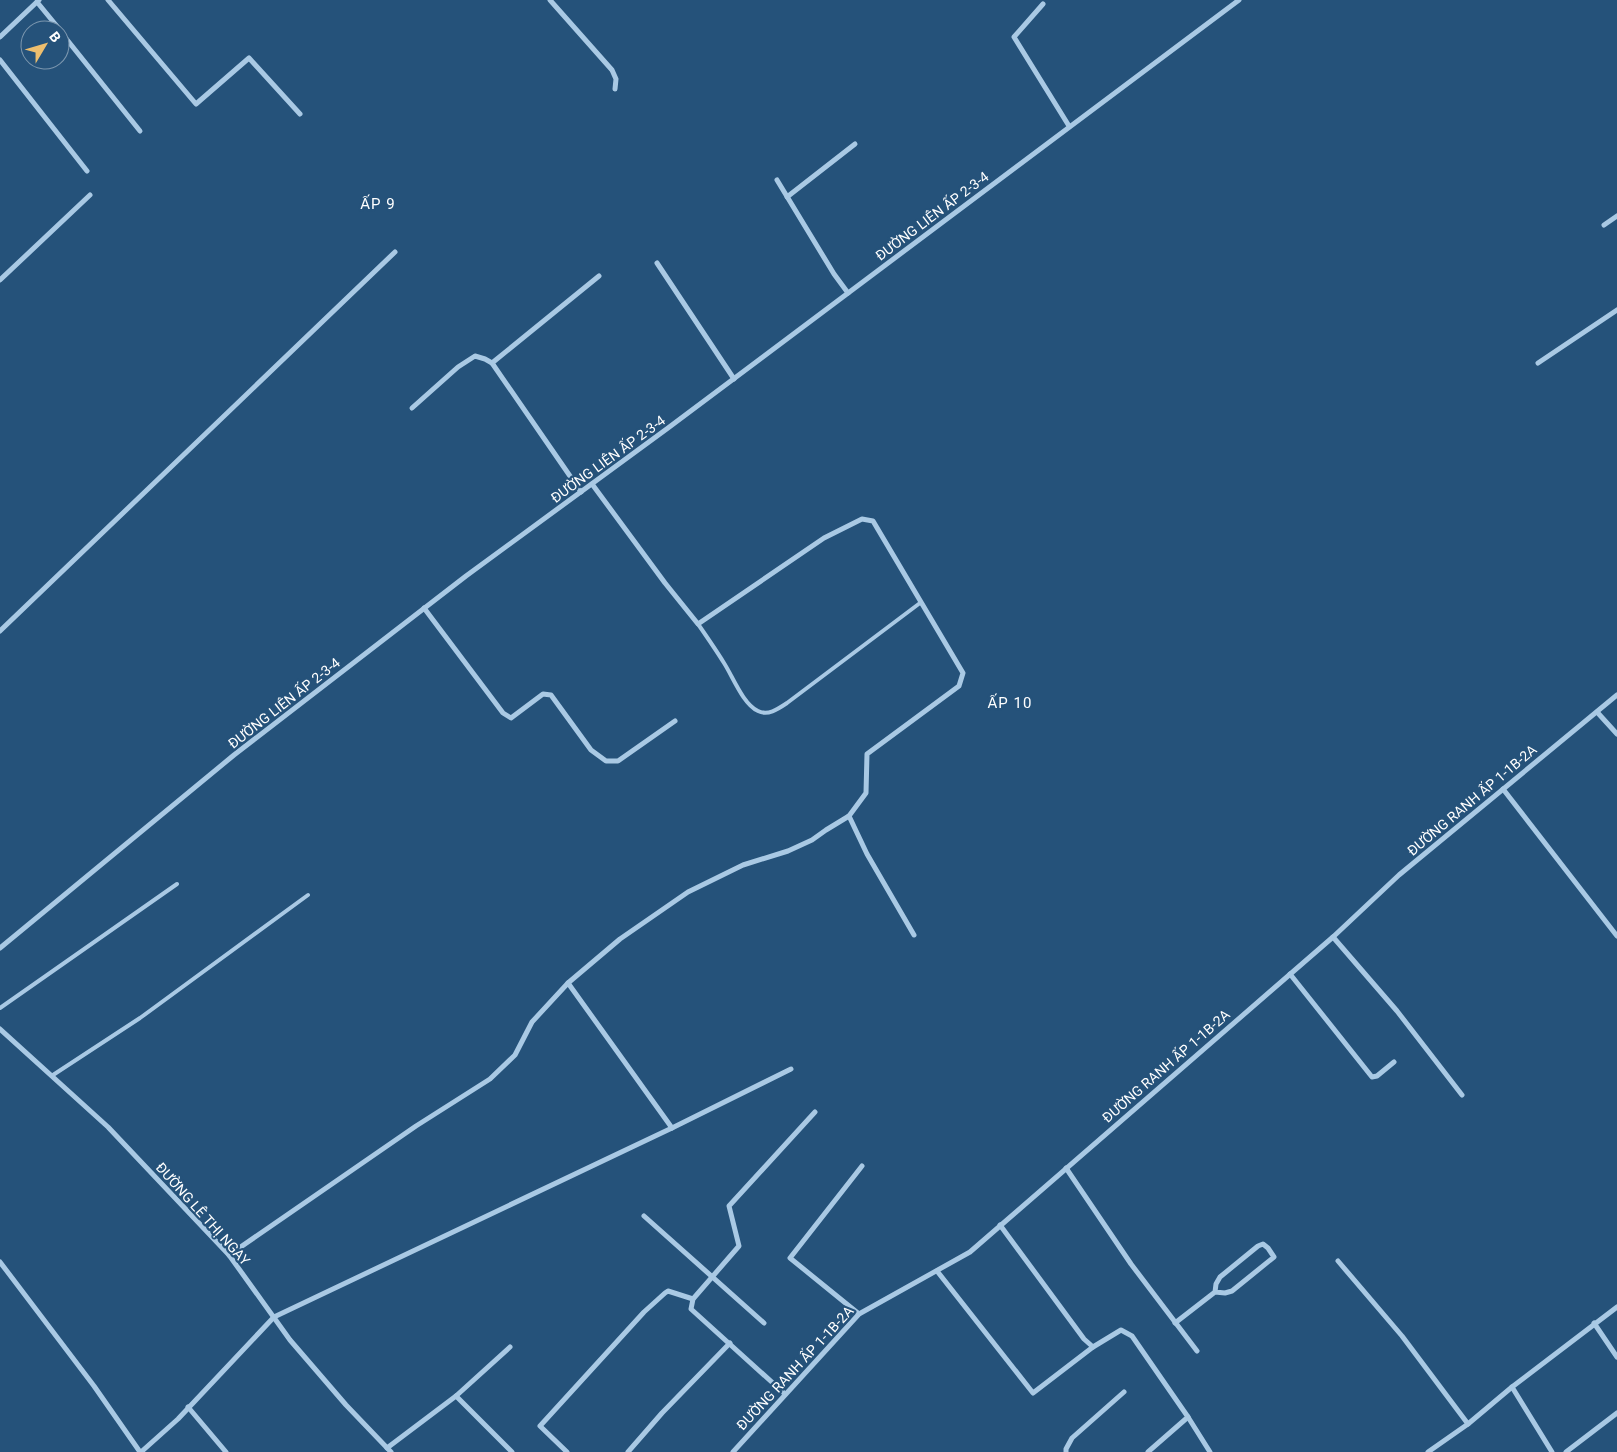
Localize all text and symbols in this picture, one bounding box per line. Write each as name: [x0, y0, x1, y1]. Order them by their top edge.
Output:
north arrow: [20, 20, 70, 70]
text: B: [46, 29, 64, 45]
street label: ĐƯỜNG LIÊN ẤP 2-3-4: [871, 167, 992, 264]
district label: ẤP 9: [360, 194, 396, 213]
street label: ĐƯỜNG LIÊN ẤP 2-3-4: [547, 410, 668, 506]
street label: ĐƯỜNG LIÊN ẤP 2-3-4: [224, 653, 343, 752]
district label: ẤP 10: [988, 693, 1032, 712]
street label: ĐƯỜNG RANH ẤP 1-1B-2A: [1403, 740, 1540, 859]
street label: ĐƯỜNG RANH ẤP 1-1B-2A: [1098, 1005, 1233, 1126]
street label: ĐƯỜNG LÊ THỊ NGAY: [153, 1159, 254, 1269]
street label: ĐƯỜNG RANH ẤP 1-1B-2A: [732, 1301, 857, 1433]

